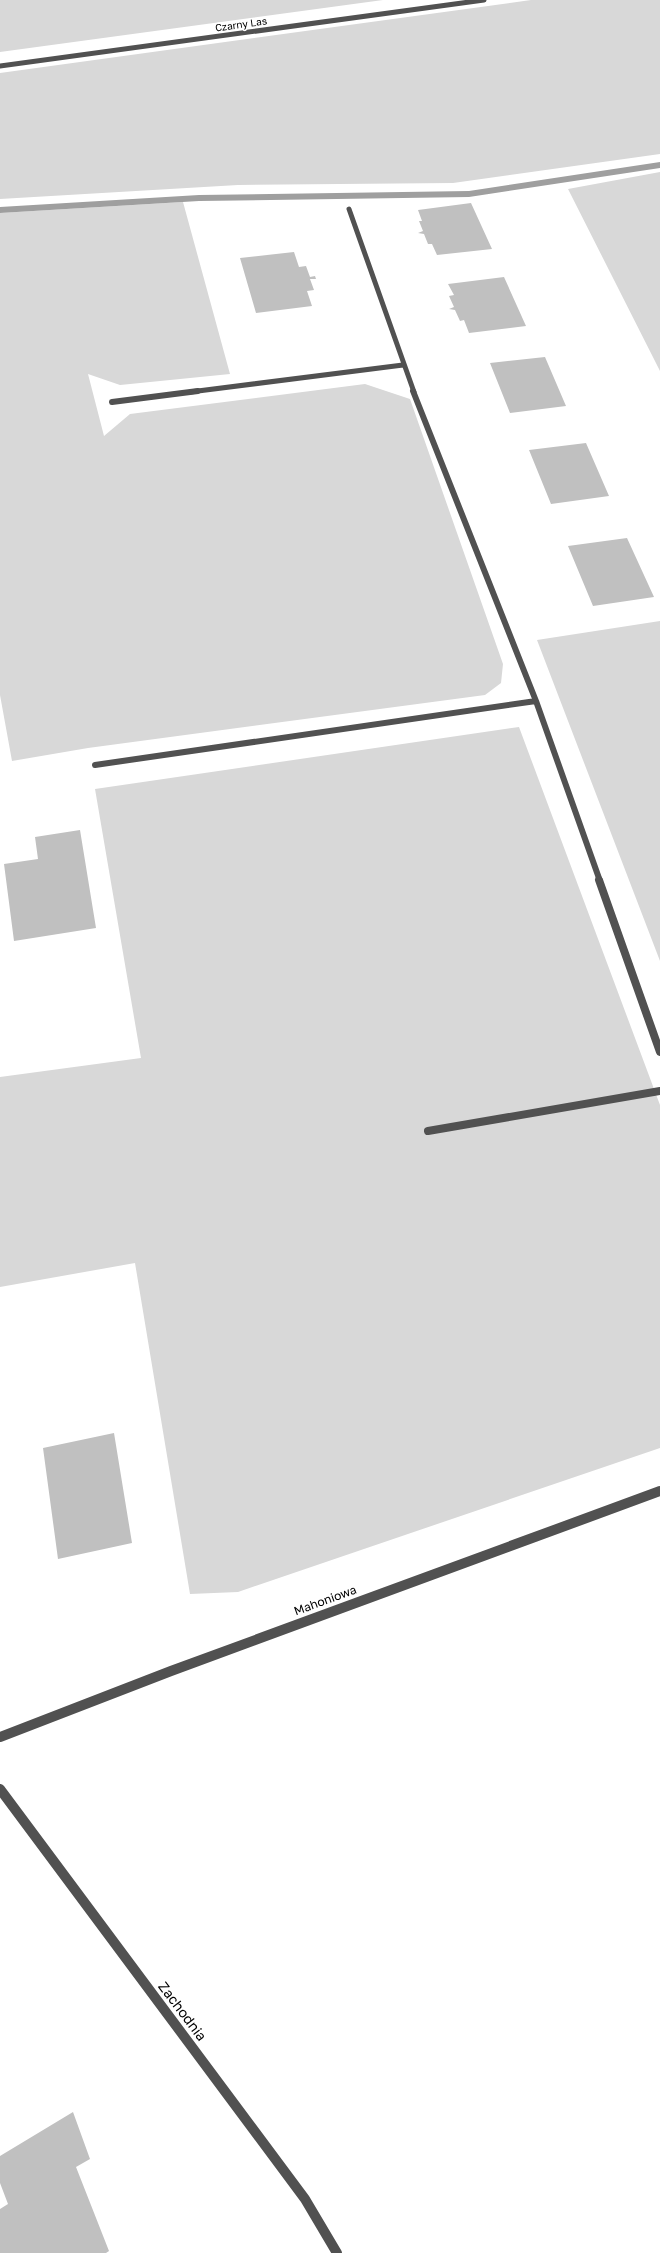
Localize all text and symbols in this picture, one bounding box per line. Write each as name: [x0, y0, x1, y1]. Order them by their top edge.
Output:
street label: Czarny Las: [214, 14, 268, 34]
street label: Mahoniowa: [292, 1582, 358, 1618]
street label: Zachodnia: [155, 1978, 211, 2044]

